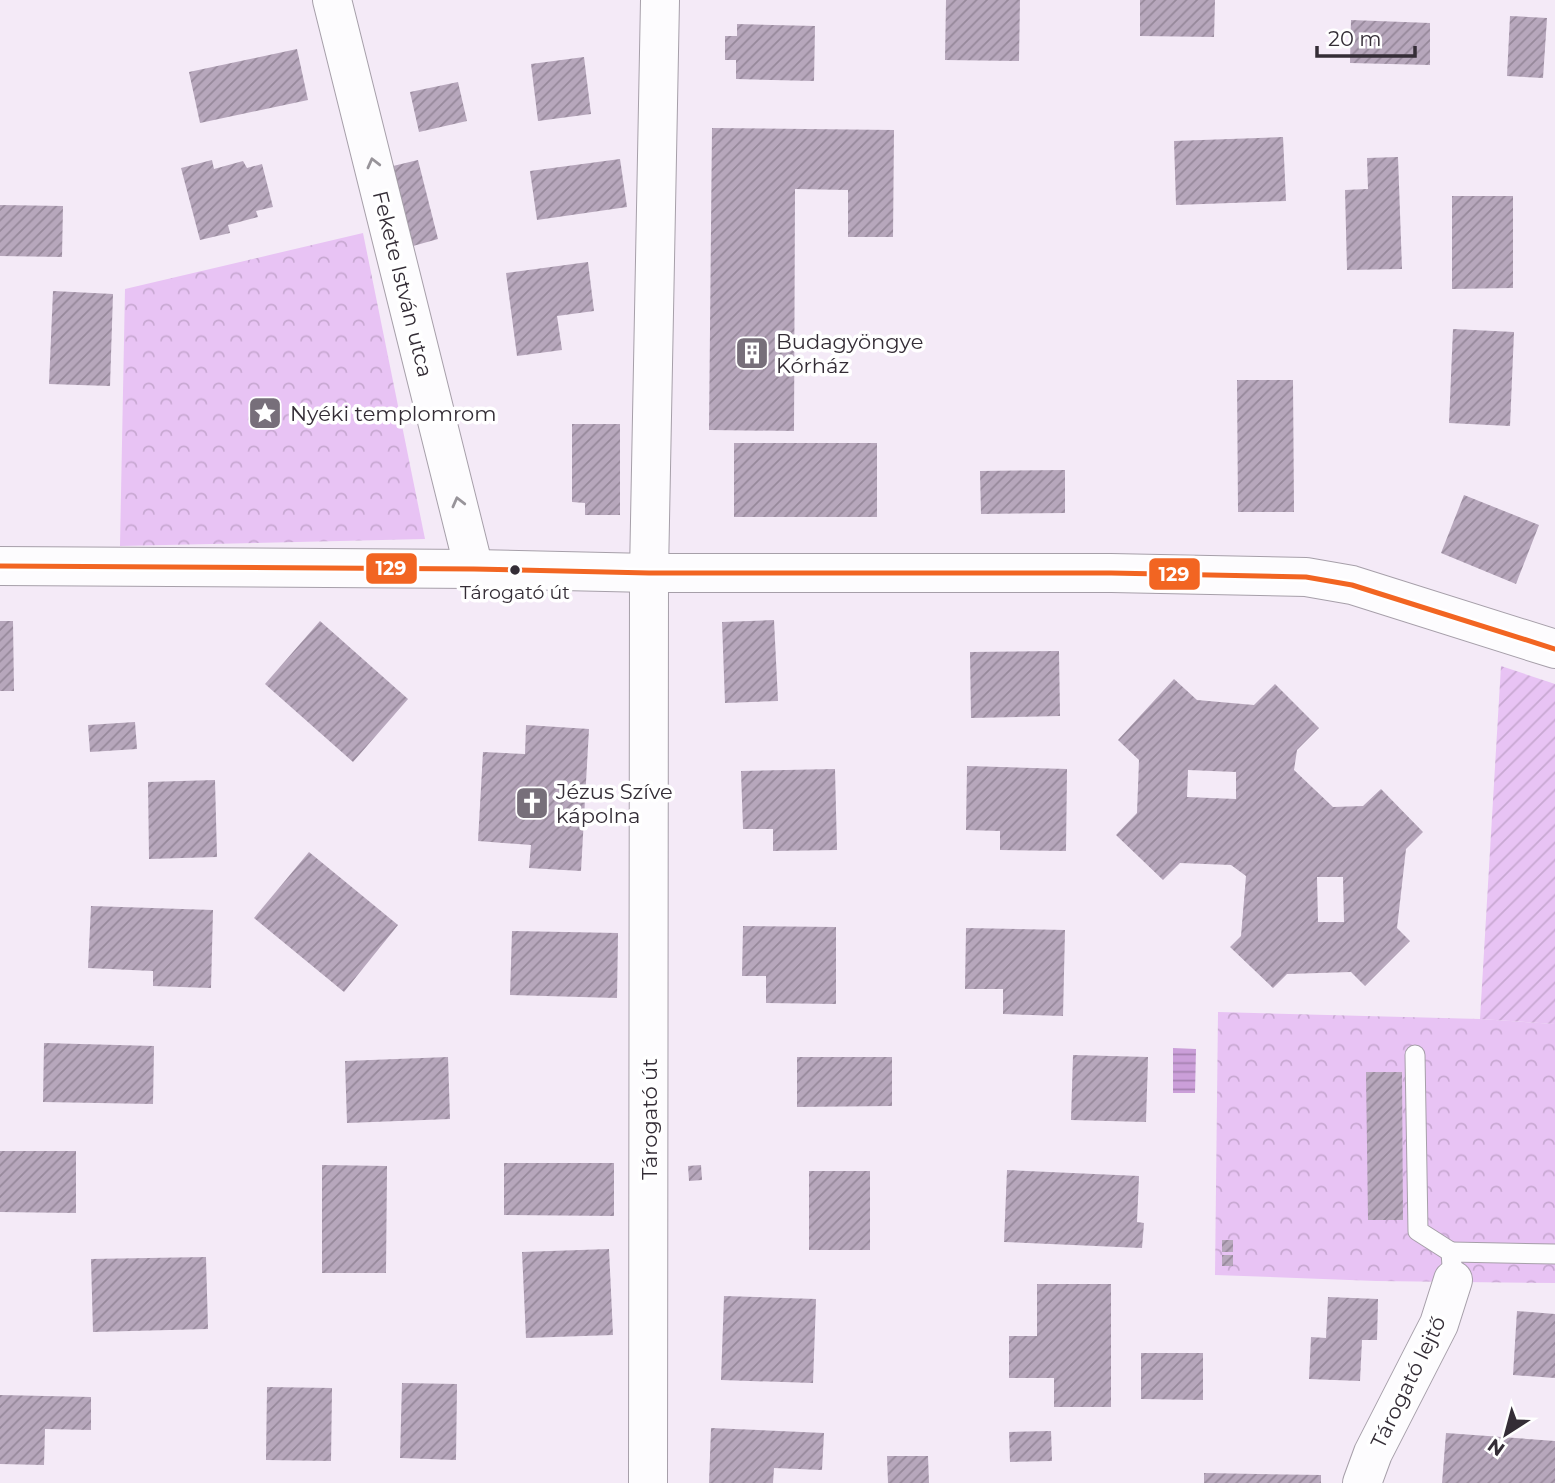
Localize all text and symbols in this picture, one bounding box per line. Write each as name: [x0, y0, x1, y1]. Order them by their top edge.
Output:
scale bar: [1317, 14, 1415, 58]
text: 20 m: [1328, 26, 1382, 51]
one-way arrow: [367, 157, 381, 169]
street label: Fekete István utca: [368, 188, 438, 380]
place label: Budagyöngye Kórház: [776, 329, 923, 378]
building icon: Budagyöngye Kórház: [733, 334, 771, 372]
place icon: Nyéki templomrom: [246, 394, 284, 432]
place label: Nyéki templomrom: [290, 401, 497, 426]
one-way arrow: [452, 496, 466, 508]
line badge: 129: [365, 552, 418, 585]
text: 129: [376, 557, 406, 580]
line badge: 129: [1148, 557, 1201, 591]
marker: Tárogató út: [508, 563, 522, 577]
text: 129: [1159, 563, 1189, 586]
place label: Tárogató út: [460, 581, 570, 604]
place label: Jézus Szíve kápolna: [555, 779, 673, 828]
church icon: Jézus Szíve kápolna: [513, 784, 551, 822]
street label: Tárogató út: [637, 1058, 662, 1180]
street label: Tárogató lejtő: [1365, 1312, 1451, 1452]
north arrow: [1471, 1399, 1541, 1469]
text: N: [1483, 1434, 1509, 1461]

